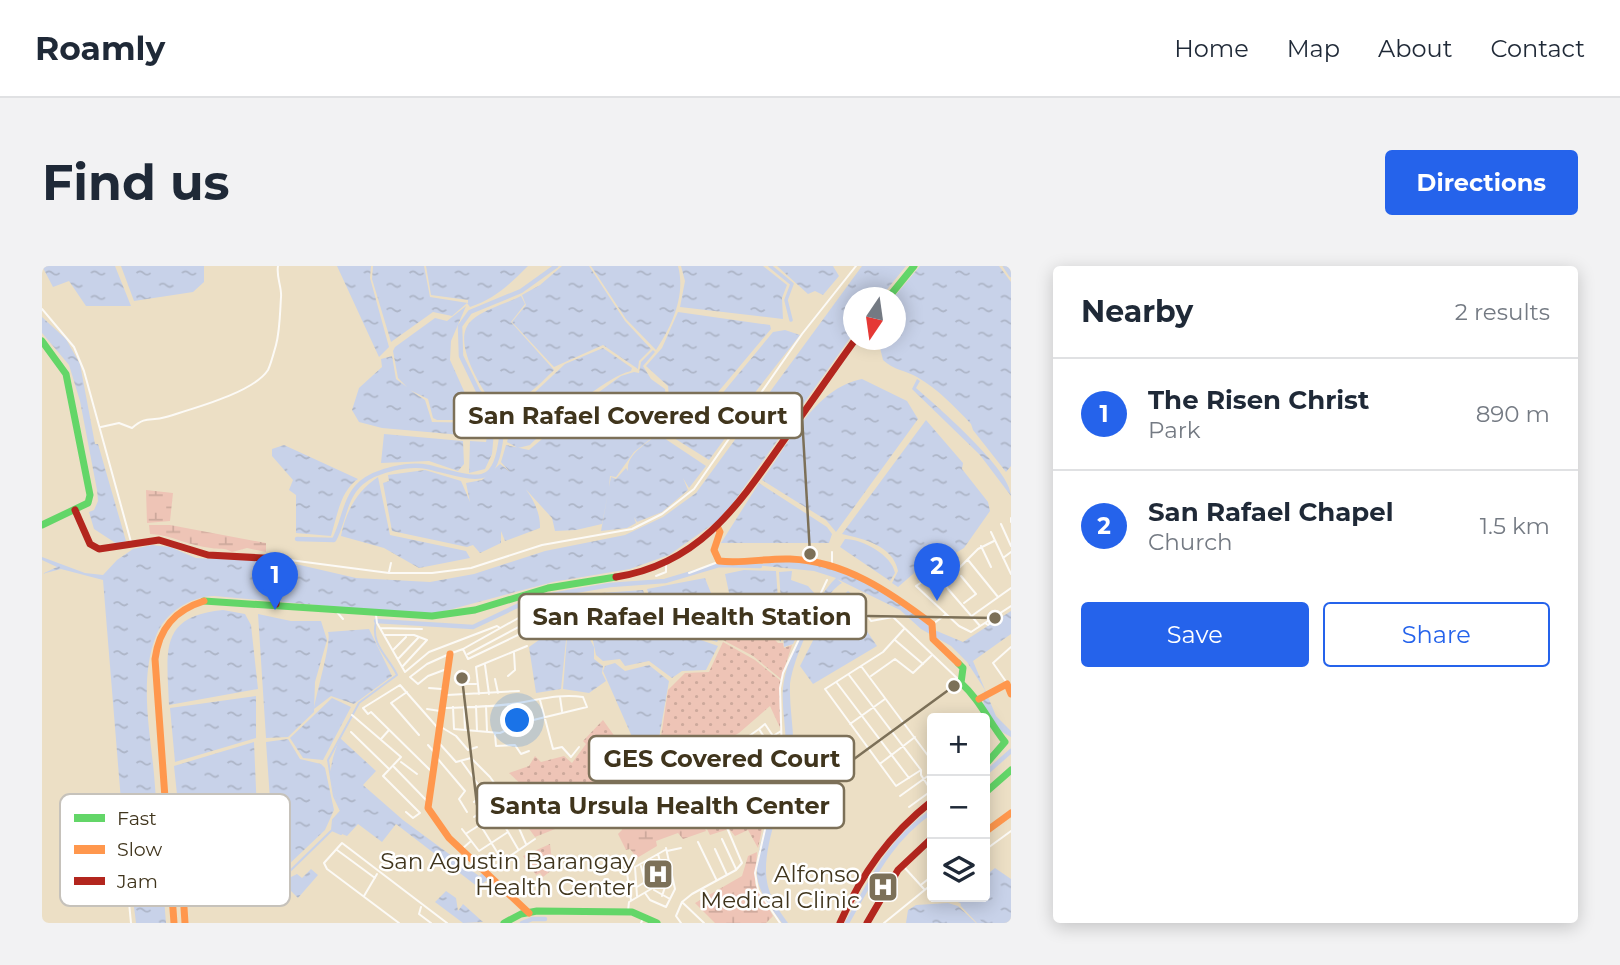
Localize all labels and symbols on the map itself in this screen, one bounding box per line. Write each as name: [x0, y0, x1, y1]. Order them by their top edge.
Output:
north arrow: [843, 287, 906, 350]
callout: San Rafael Covered Court: [454, 393, 802, 438]
text: San Rafael Covered Court: [468, 401, 788, 430]
pin: 2: [914, 543, 960, 601]
pin: 1: [252, 552, 298, 610]
callout: San Rafael Health Station: [519, 594, 866, 639]
text: San Rafael Health Station: [532, 602, 852, 631]
your location: [500, 703, 534, 737]
callout: GES Covered Court: [589, 736, 854, 781]
text: GES Covered Court: [603, 744, 841, 773]
callout: Santa Ursula Health Center: [477, 783, 844, 828]
text: Santa Ursula Health Center: [490, 791, 830, 820]
legend: [60, 794, 290, 906]
text: Fast: [117, 807, 157, 830]
text: Slow: [117, 838, 162, 861]
place label: San Agustin Barangay Health Center: [380, 847, 636, 901]
hospital icon: San Agustin Barangay Health Center: [641, 857, 675, 891]
place label: Alfonso Medical Clinic: [700, 860, 860, 914]
text: Jam: [116, 870, 158, 893]
hospital icon: Alfonso Medical Clinic: [866, 870, 900, 904]

